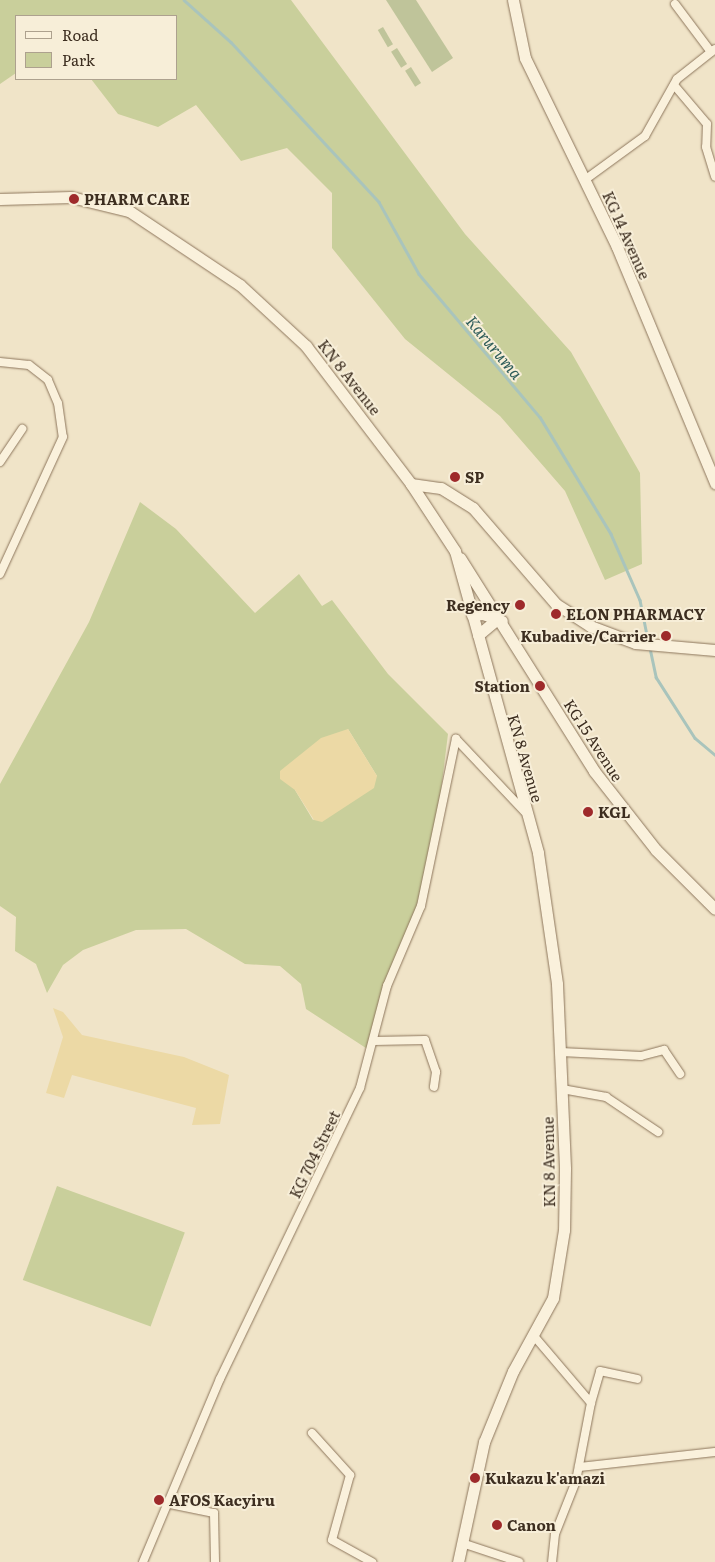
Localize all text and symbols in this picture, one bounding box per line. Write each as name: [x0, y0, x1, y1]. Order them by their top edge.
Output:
legend: [15, 15, 178, 80]
text: Road: [62, 23, 98, 46]
text: Park: [62, 48, 95, 71]
street label: KG 14 Avenue: [600, 188, 654, 282]
place label: PHARM CARE: [84, 190, 190, 208]
marker: PHARM CARE: [68, 193, 80, 205]
water label: Karuruma: [463, 311, 527, 383]
street label: KN 8 Avenue: [315, 336, 385, 418]
place label: SP: [465, 468, 484, 486]
marker: SP: [449, 471, 461, 483]
place label: Regency: [446, 596, 510, 614]
marker: Regency: [514, 599, 526, 611]
place label: ELON PHARMACY: [566, 605, 705, 623]
marker: ELON PHARMACY: [550, 608, 562, 620]
place label: Kubadive/Carrier: [521, 627, 656, 645]
marker: Kubadive/Carrier: [660, 630, 672, 642]
place label: Station: [475, 677, 530, 695]
marker: Station: [534, 680, 546, 692]
street label: KG 15 Avenue: [561, 696, 627, 784]
street label: KN 8 Avenue: [505, 712, 547, 804]
place label: KGL: [598, 803, 630, 821]
marker: KGL: [582, 806, 594, 818]
street label: KG 704 Street: [285, 1107, 343, 1201]
street label: KN 8 Avenue: [538, 1116, 558, 1208]
place label: Kukazu k'amazi: [485, 1469, 605, 1487]
marker: Kukazu k'amazi: [469, 1472, 481, 1484]
place label: AFOS Kacyiru: [169, 1491, 275, 1509]
marker: AFOS Kacyiru: [153, 1494, 165, 1506]
place label: Canon: [507, 1516, 556, 1534]
marker: Canon: [491, 1519, 503, 1531]

